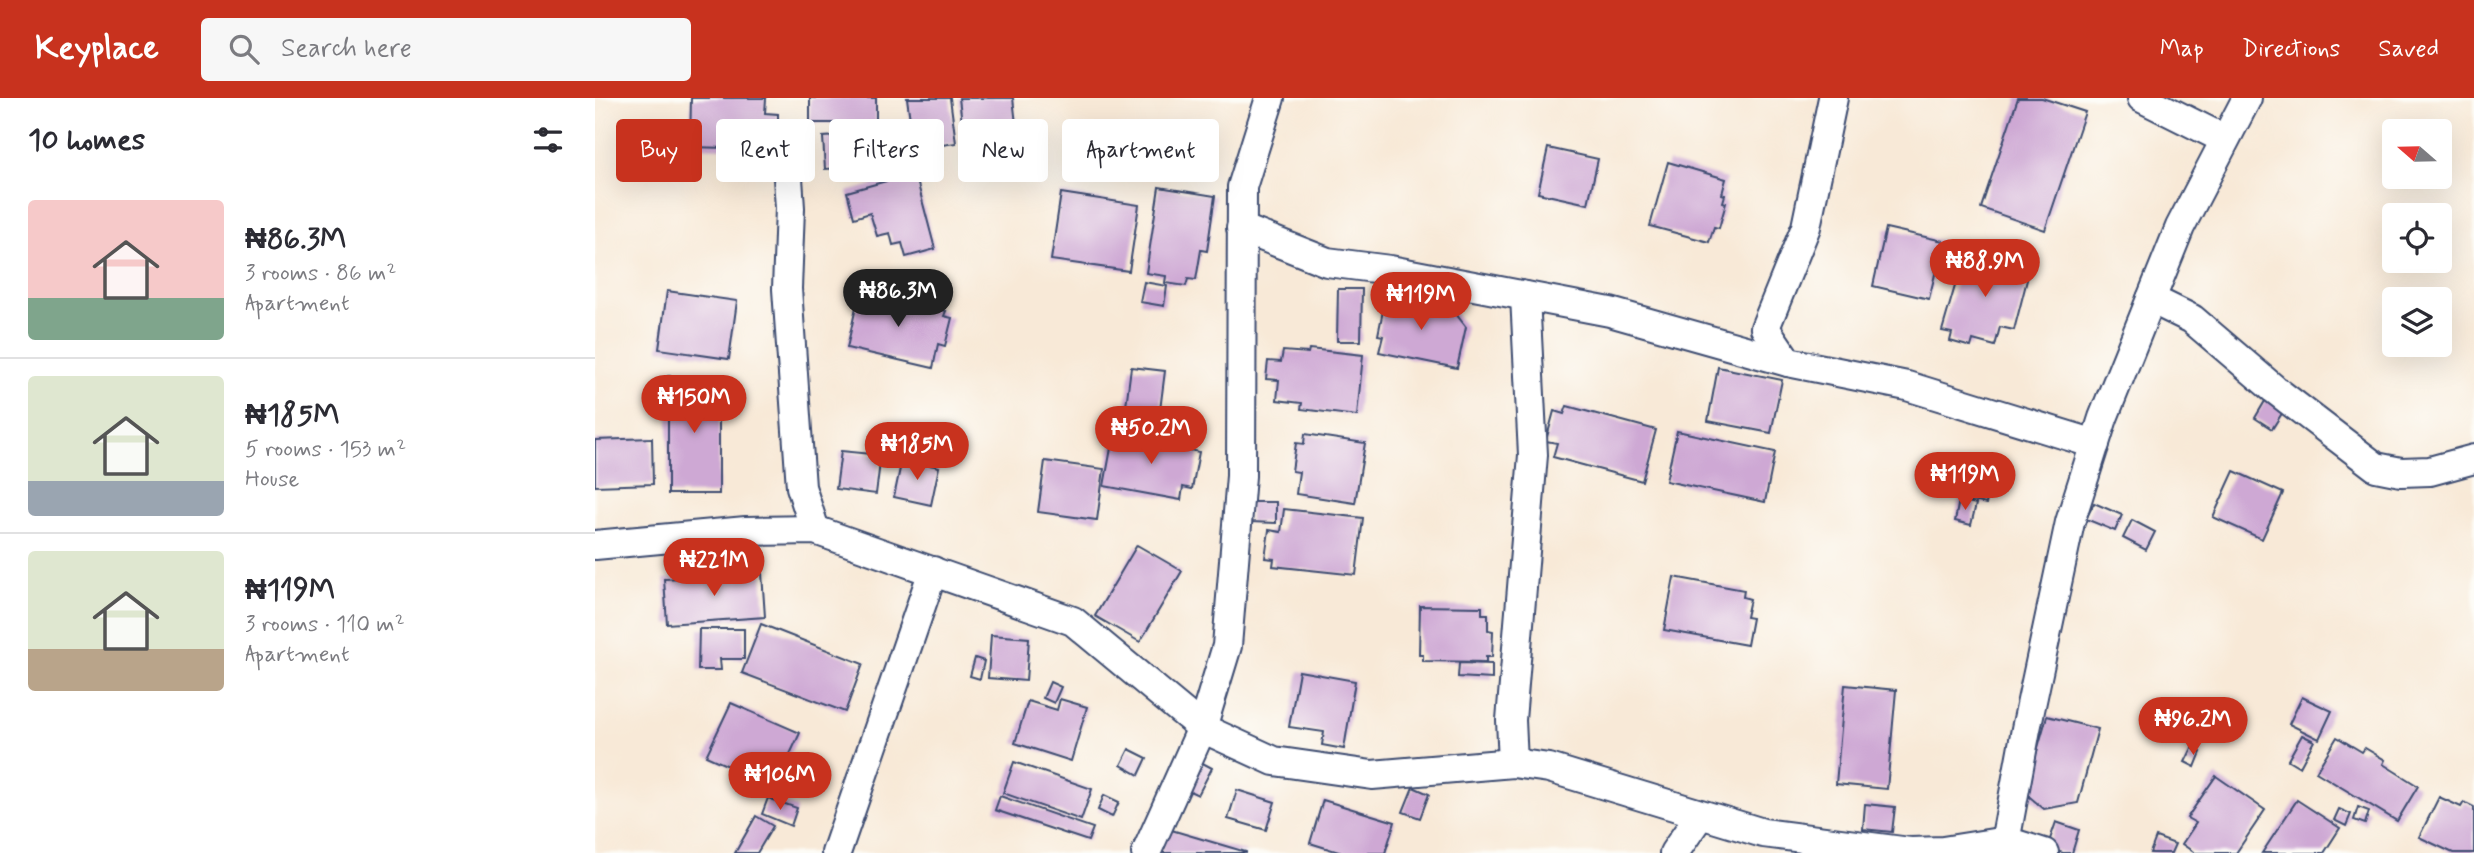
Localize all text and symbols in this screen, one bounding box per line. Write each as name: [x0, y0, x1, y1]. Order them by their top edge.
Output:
search box: [201, 18, 691, 81]
text: Keyplace: [35, 27, 159, 71]
icon: search: [225, 30, 263, 68]
text: Search here: [281, 32, 412, 66]
text: Map: [2160, 34, 2204, 65]
text: Directions: [2242, 34, 2340, 65]
text: Saved: [2378, 34, 2439, 65]
chip: Buy: [616, 119, 702, 182]
chip: Rent: [716, 119, 815, 182]
chip: Filters: [829, 119, 944, 182]
chip: New: [958, 119, 1048, 182]
chip: Apartment: [1062, 119, 1219, 182]
north arrow: [2382, 119, 2452, 189]
map controls: [2382, 119, 2452, 357]
text: 10 homes: [28, 121, 145, 160]
icon: filters: [529, 121, 567, 159]
button: locate: [2382, 203, 2452, 273]
text: ₦86.3M: [245, 220, 346, 259]
icon: home: [84, 228, 168, 312]
pin: ₦88.9M: [1928, 240, 2042, 299]
text: ₦88.9M: [1946, 247, 2024, 277]
text: 3 rooms · 86 m²: [245, 259, 396, 289]
pin: ₦86.3M: [841, 270, 955, 329]
pin: ₦119M: [1372, 272, 1470, 332]
text: ₦86.3M: [859, 277, 937, 307]
text: ₦119M: [1386, 280, 1456, 310]
button: layers: [2382, 287, 2452, 357]
text: Apartment: [245, 289, 350, 319]
pin: ₦150M: [645, 376, 743, 435]
text: ₦150M: [657, 383, 731, 413]
text: ₦185M: [245, 396, 340, 435]
icon: home: [84, 404, 168, 488]
pin: ₦50.2M: [1094, 406, 1208, 466]
text: ₦50.2M: [1111, 414, 1191, 444]
pin: ₦185M: [868, 422, 966, 482]
text: ₦185M: [881, 430, 953, 460]
text: 5 rooms · 153 m²: [245, 435, 406, 465]
pin: ₦119M: [1916, 452, 2014, 512]
text: ₦119M: [1930, 460, 2000, 490]
text: House: [245, 465, 299, 495]
pin: ₦221M: [665, 538, 763, 598]
text: ₦221M: [679, 546, 749, 576]
text: ₦119M: [245, 571, 335, 610]
icon: home: [84, 579, 168, 663]
text: 3 rooms · 110 m²: [245, 610, 405, 640]
text: Apartment: [245, 640, 350, 670]
pin: ₦96.2M: [2136, 698, 2250, 757]
text: ₦96.2M: [2155, 705, 2231, 735]
pin: ₦106M: [731, 752, 829, 812]
text: ₦106M: [744, 760, 816, 790]

